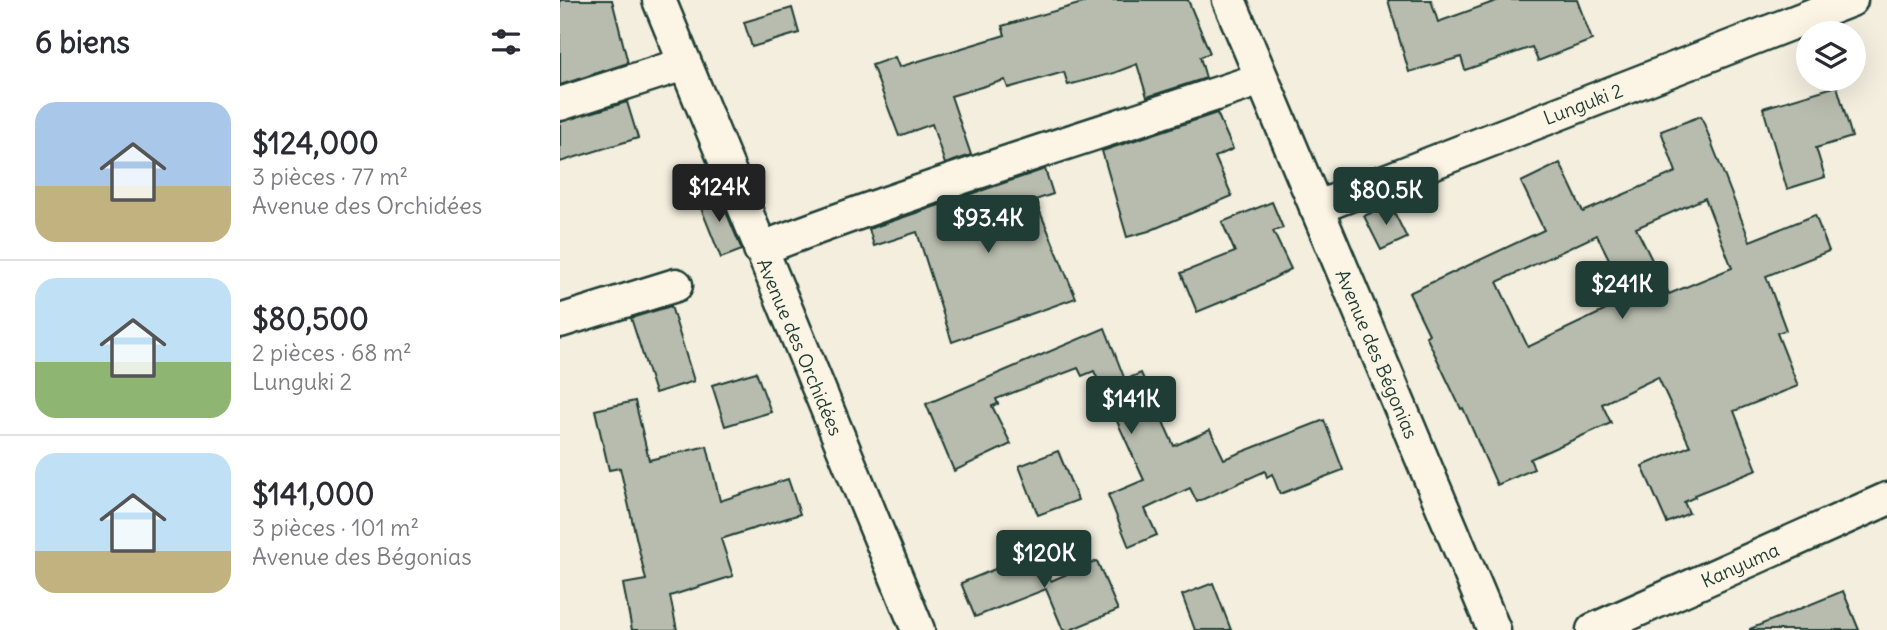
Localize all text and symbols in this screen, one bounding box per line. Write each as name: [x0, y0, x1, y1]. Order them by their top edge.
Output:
map controls: [1796, 21, 1866, 91]
button: layers: [1796, 21, 1866, 91]
text: 6 biens: [35, 23, 130, 61]
icon: filters: [487, 23, 525, 61]
street label: Lunguki 2: [1540, 78, 1626, 130]
text: $124,000: [252, 124, 379, 162]
icon: home: [91, 130, 175, 214]
text: 3 pièces · 77 m²: [252, 162, 408, 191]
pin: $124K: [670, 164, 768, 224]
pin: $80.5K: [1329, 168, 1443, 227]
text: $124K: [688, 172, 750, 201]
text: $80.5K: [1349, 175, 1423, 204]
text: Avenue des Orchidées: [252, 191, 482, 220]
pin: $93.4K: [931, 196, 1045, 255]
text: $93.4K: [953, 203, 1023, 232]
street label: Avenue des Orchidées: [752, 255, 848, 439]
pin: $241K: [1573, 262, 1671, 321]
street label: Avenue des Bégonias: [1331, 266, 1423, 442]
text: $241K: [1591, 269, 1653, 298]
text: $80,500: [252, 300, 369, 338]
icon: home: [91, 306, 175, 390]
text: 2 pièces · 68 m²: [252, 338, 412, 367]
text: Lunguki 2: [252, 367, 352, 396]
pin: $141K: [1082, 376, 1180, 436]
text: $141K: [1102, 384, 1160, 413]
text: $141,000: [252, 475, 375, 513]
icon: home: [91, 481, 175, 565]
text: 3 pièces · 101 m²: [252, 513, 419, 542]
pin: $120K: [995, 530, 1093, 590]
street label: Kanyuma: [1697, 537, 1783, 593]
text: $120K: [1012, 538, 1076, 567]
text: Avenue des Bégonias: [252, 542, 472, 571]

